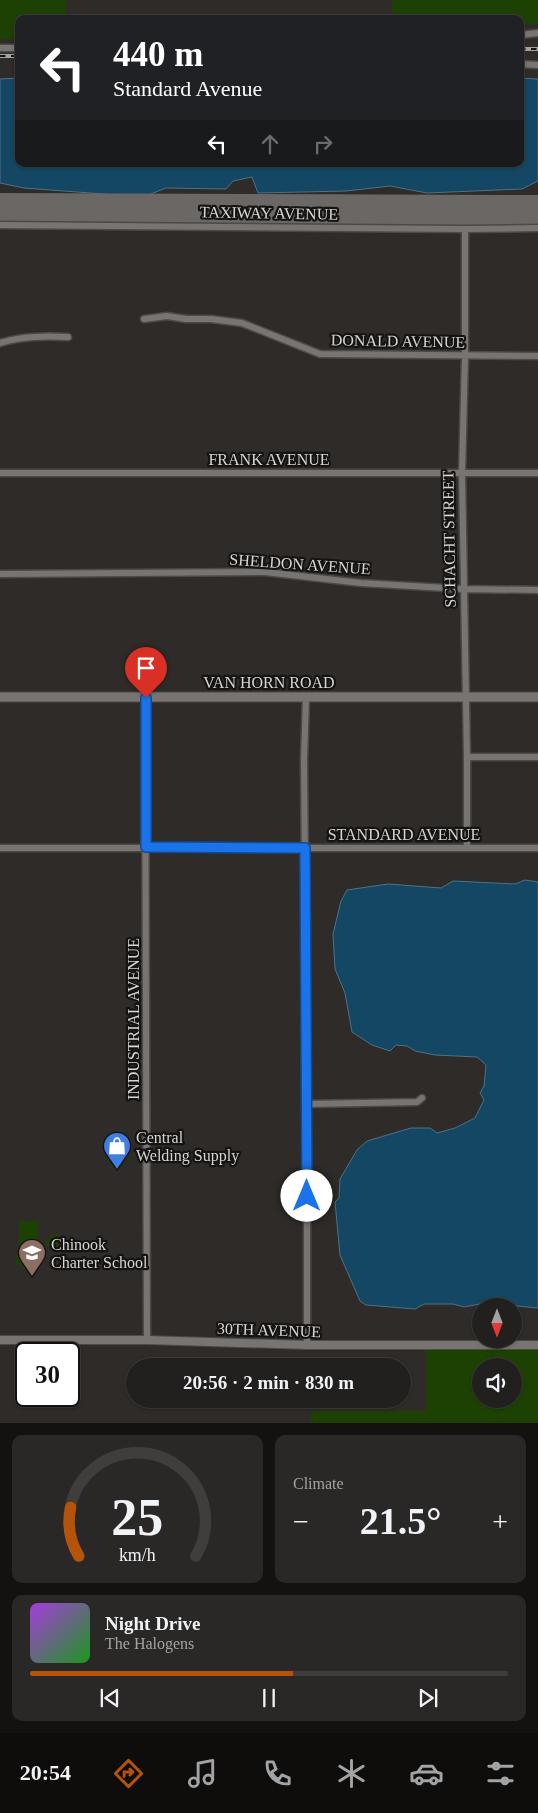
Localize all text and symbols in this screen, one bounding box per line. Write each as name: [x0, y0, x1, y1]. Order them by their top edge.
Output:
icon: left: [30, 35, 95, 100]
text: 440 m: [113, 35, 203, 74]
text: Standard Avenue: [113, 76, 262, 101]
icon: left: [203, 130, 231, 158]
icon: ahead: [256, 130, 284, 158]
icon: right: [309, 130, 337, 158]
street label: TAXIWAY AVENUE: [200, 203, 338, 223]
street label: DONALD AVENUE: [331, 331, 465, 351]
street label: FRANK AVENUE: [208, 451, 330, 468]
street label: SCHACHT STREET: [439, 470, 459, 608]
street label: SHELDON AVENUE: [229, 551, 371, 577]
pin: [125, 647, 167, 698]
icon: arrive: [132, 654, 160, 682]
street label: VAN HORN ROAD: [203, 674, 335, 691]
street label: STANDARD AVENUE: [328, 826, 480, 843]
street label: INDUSTRIAL AVENUE: [125, 938, 142, 1100]
place label: Central Welding Supply: [136, 1129, 239, 1165]
shop icon: Central Welding Supply: [102, 1131, 132, 1170]
position arrow: [280, 1169, 332, 1221]
place label: Chinook Charter School: [51, 1236, 148, 1271]
school or university icon: Chinook Charter School: [17, 1238, 47, 1277]
north arrow: [472, 1298, 522, 1348]
map controls: [472, 1298, 522, 1408]
street label: 30TH AVENUE: [217, 1320, 321, 1340]
speed limit sign: 30: [15, 1342, 80, 1407]
button: sound: [472, 1358, 522, 1408]
text: 20:56 · 2 min · 830 m: [183, 1372, 354, 1393]
text: Climate: [293, 1475, 344, 1492]
text: 25: [112, 1489, 164, 1546]
text: 21.5°: [360, 1500, 441, 1542]
text: −: [293, 1506, 309, 1537]
text: +: [492, 1506, 508, 1537]
text: km/h: [119, 1545, 156, 1565]
text: Night Drive: [105, 1613, 201, 1634]
text: The Halogens: [105, 1635, 194, 1652]
icon: previous: [96, 1684, 124, 1712]
icon: pause: [255, 1684, 283, 1712]
icon: next: [414, 1684, 442, 1712]
icon: directions: [111, 1756, 146, 1791]
icon: music: [185, 1756, 220, 1791]
icon: phone: [260, 1756, 295, 1791]
icon: climate: [334, 1756, 369, 1791]
icon: car: [409, 1756, 444, 1791]
icon: filters: [483, 1756, 518, 1791]
text: 20:54: [20, 1760, 71, 1785]

